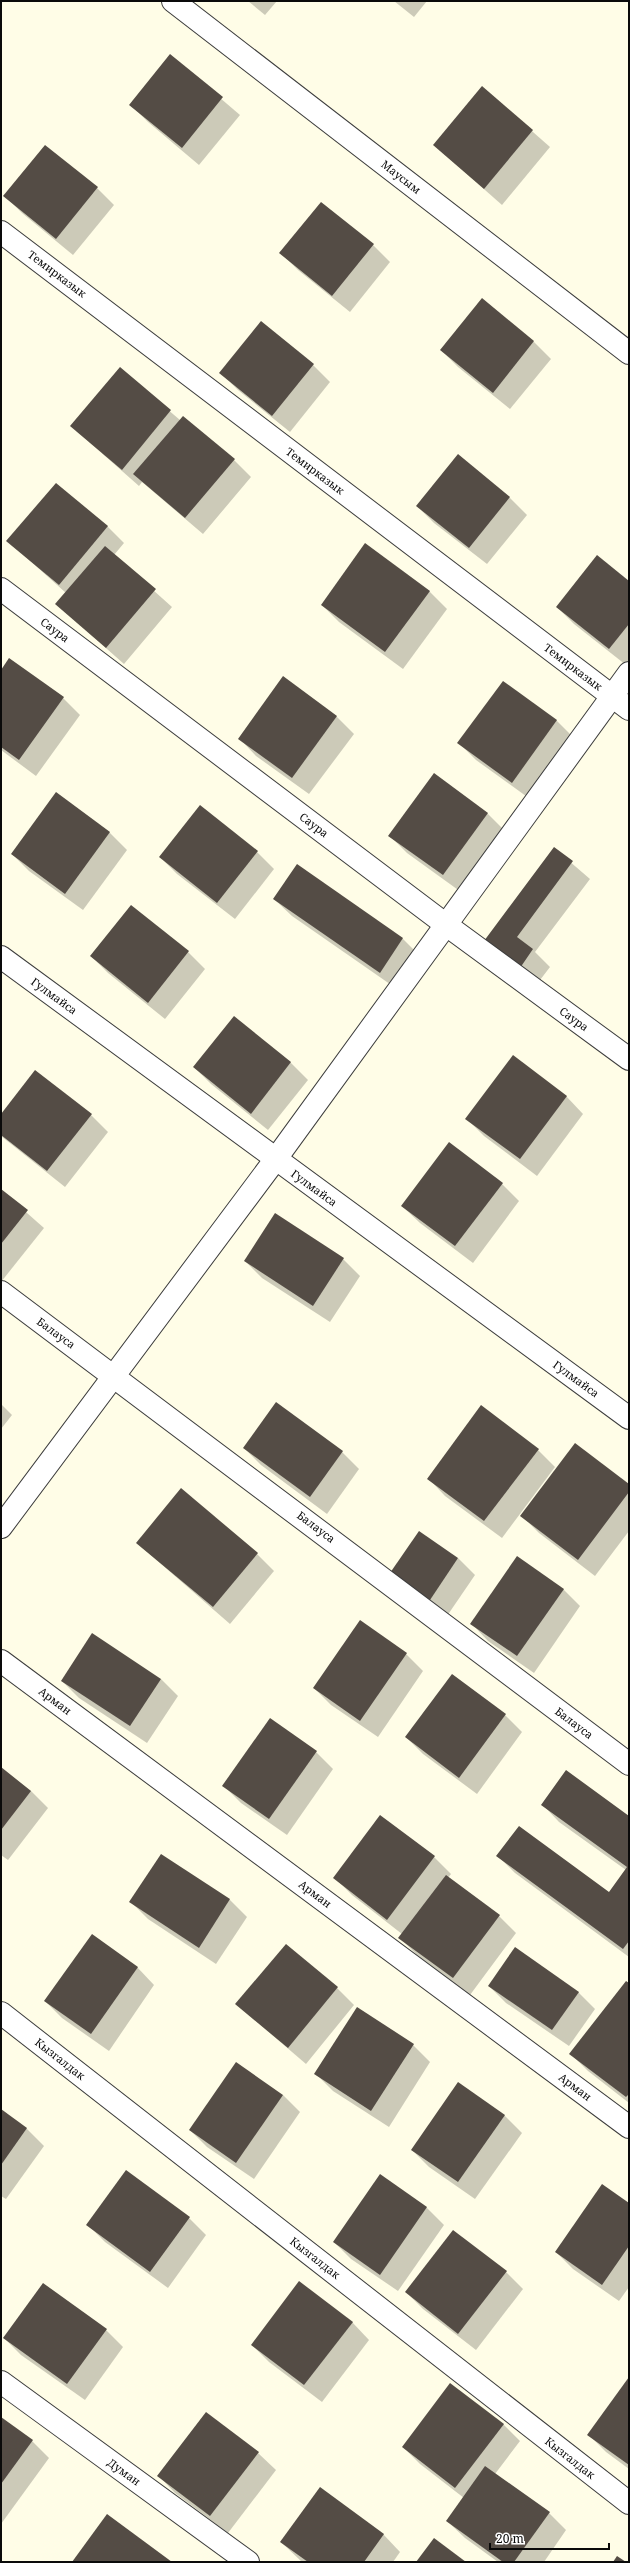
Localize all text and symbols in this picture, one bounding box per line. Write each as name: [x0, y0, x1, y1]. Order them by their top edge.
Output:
street label: Маусым: [378, 156, 424, 197]
street label: Темирказык: [25, 247, 90, 301]
street label: Темирказык: [283, 444, 348, 498]
street label: Саура: [38, 614, 73, 645]
street label: Темирказык: [541, 640, 606, 694]
street label: Саура: [297, 809, 332, 840]
street label: Гулмайса: [28, 974, 80, 1017]
street label: Саура: [557, 1003, 592, 1034]
street label: Гулмайса: [288, 1166, 340, 1209]
street label: Балауса: [34, 1314, 79, 1352]
street label: Гулмайса: [550, 1357, 602, 1400]
street label: Балауса: [294, 1507, 338, 1546]
street label: Арман: [36, 1683, 75, 1718]
street label: Балауса: [552, 1703, 596, 1742]
street label: Арман: [296, 1876, 335, 1911]
street label: Кызгалдак: [32, 2034, 89, 2083]
street label: Арман: [556, 2069, 595, 2104]
street label: Кызгалдак: [287, 2233, 344, 2282]
street label: Кызгалдак: [542, 2433, 599, 2482]
street label: Думан: [105, 2455, 144, 2489]
scale bar: [490, 2525, 609, 2551]
text: 20 m: [496, 2530, 524, 2547]

